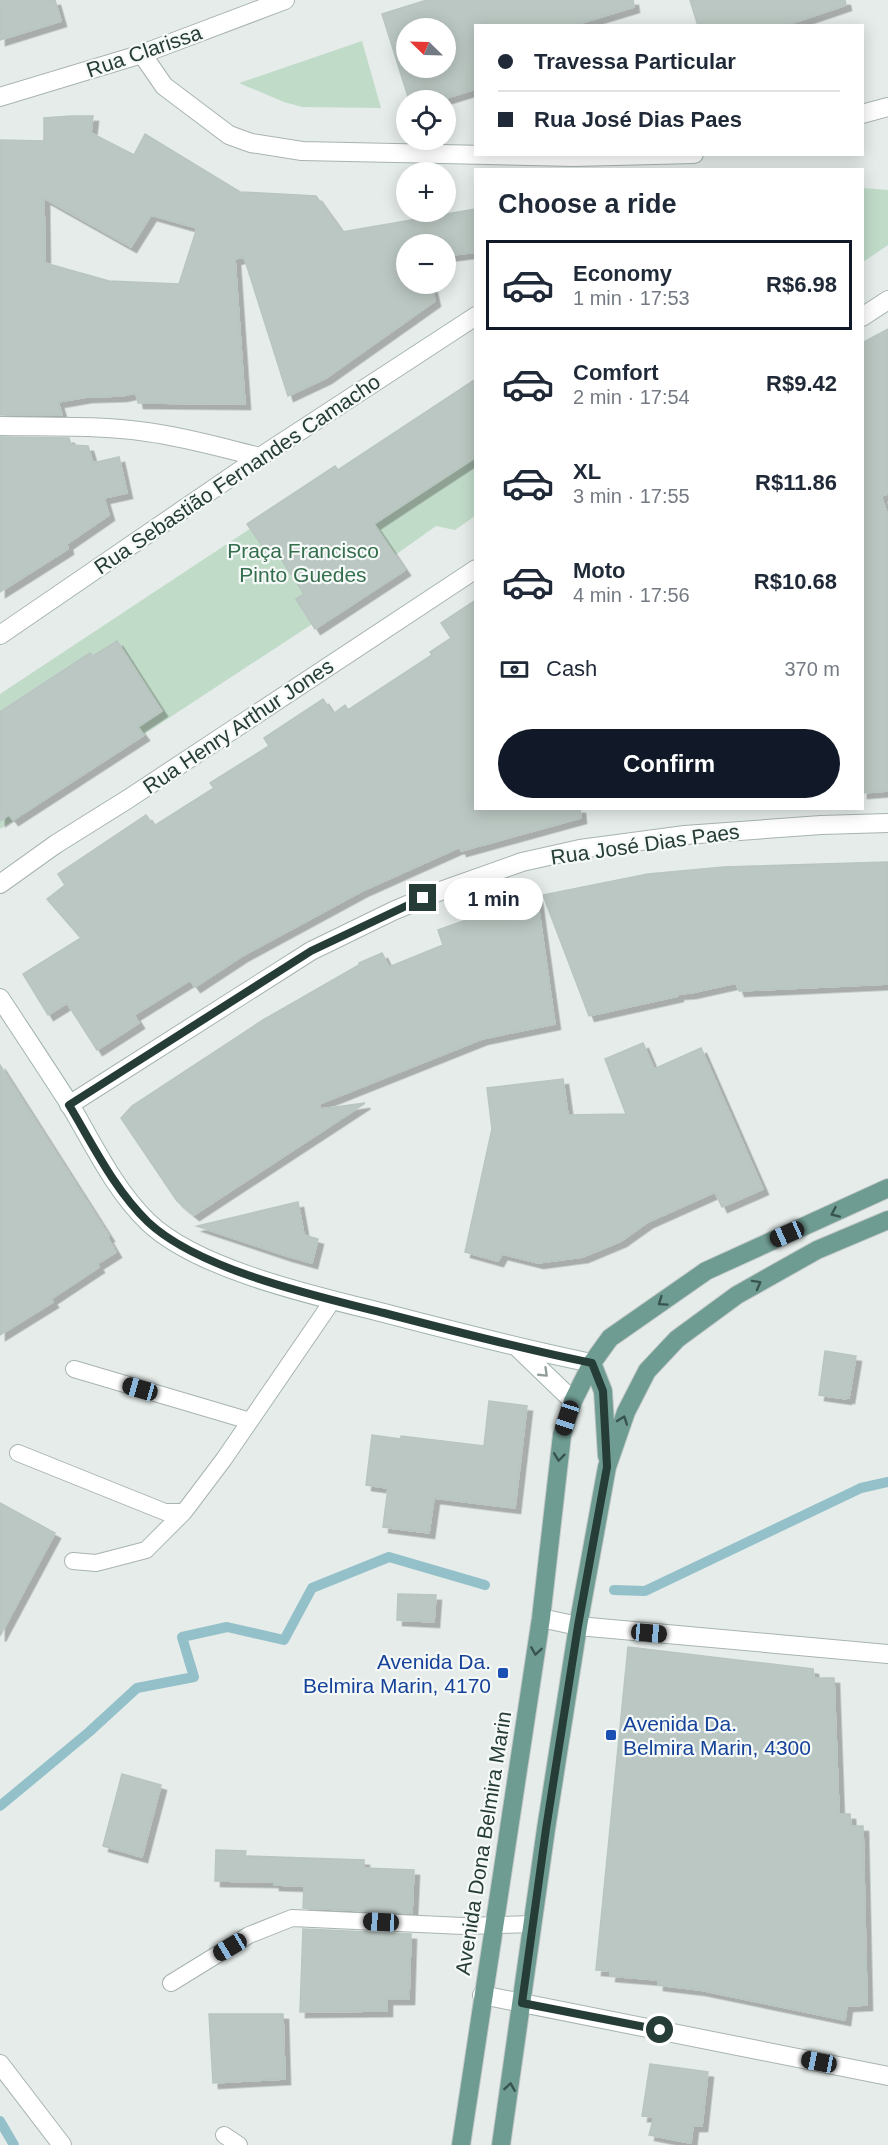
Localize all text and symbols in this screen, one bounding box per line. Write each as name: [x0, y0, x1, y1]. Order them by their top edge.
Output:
north arrow: [396, 18, 456, 78]
map controls: [396, 18, 456, 294]
street label: Rua Clarissa: [83, 20, 205, 81]
text: Travessa Particular: [534, 49, 736, 74]
button: locate: [396, 90, 456, 150]
text: Rua José Dias Paes: [534, 107, 742, 132]
button: +: [396, 162, 456, 222]
text: Choose a ride: [498, 189, 677, 219]
button: −: [396, 234, 456, 294]
icon: car: [501, 258, 555, 312]
text: Economy: [573, 261, 672, 286]
text: R$6.98: [766, 272, 837, 297]
text: 1 min · 17:53: [573, 287, 690, 309]
icon: car: [501, 357, 555, 411]
text: Comfort: [573, 360, 659, 385]
street label: Rua Sebastião Fernandes Camacho: [90, 369, 384, 579]
text: R$9.42: [766, 371, 837, 396]
text: 2 min · 17:54: [573, 386, 690, 408]
icon: car: [501, 456, 555, 510]
text: XL: [573, 459, 601, 484]
text: R$11.86: [755, 470, 837, 495]
text: 3 min · 17:55: [573, 485, 690, 507]
park label: Praça Francisco Pinto Guedes: [227, 539, 379, 586]
icon: car: [501, 555, 555, 609]
text: Moto: [573, 558, 626, 583]
text: R$10.68: [754, 569, 837, 594]
text: 4 min · 17:56: [573, 584, 690, 606]
icon: cash: [498, 653, 531, 686]
street label: Rua Henry Arthur Jones: [139, 654, 337, 798]
text: Cash: [546, 656, 597, 681]
text: 370 m: [784, 658, 840, 680]
button: Confirm: [498, 729, 840, 798]
street label: Rua José Dias Paes: [549, 819, 741, 869]
callout: 1 min: [444, 877, 543, 919]
route end: [409, 884, 436, 911]
text: 1 min: [467, 888, 520, 910]
one-way arrow: [830, 1205, 841, 1217]
car: [767, 1218, 807, 1250]
one-way arrow: [751, 1280, 761, 1291]
one-way arrow: [658, 1295, 669, 1306]
one-way arrow: [537, 1366, 547, 1377]
car: [120, 1375, 160, 1403]
car: [553, 1398, 581, 1438]
one-way arrow: [616, 1415, 629, 1425]
one-way arrow: [553, 1453, 566, 1462]
car: [630, 1622, 668, 1644]
one-way arrow: [530, 1646, 542, 1655]
place label: Avenida Da. Belmira Marin, 4170: [303, 1650, 491, 1697]
marker: Avenida Da. Belmira Marin, 4170: [496, 1666, 510, 1680]
street label: Avenida Dona Belmira Marin: [451, 1709, 515, 1977]
place label: Avenida Da. Belmira Marin, 4300: [623, 1712, 811, 1759]
marker: Avenida Da. Belmira Marin, 4300: [604, 1728, 618, 1742]
car: [363, 1912, 399, 1932]
car: [210, 1930, 250, 1964]
route start: [646, 2016, 673, 2043]
car: [800, 2050, 838, 2074]
one-way arrow: [503, 2083, 515, 2092]

